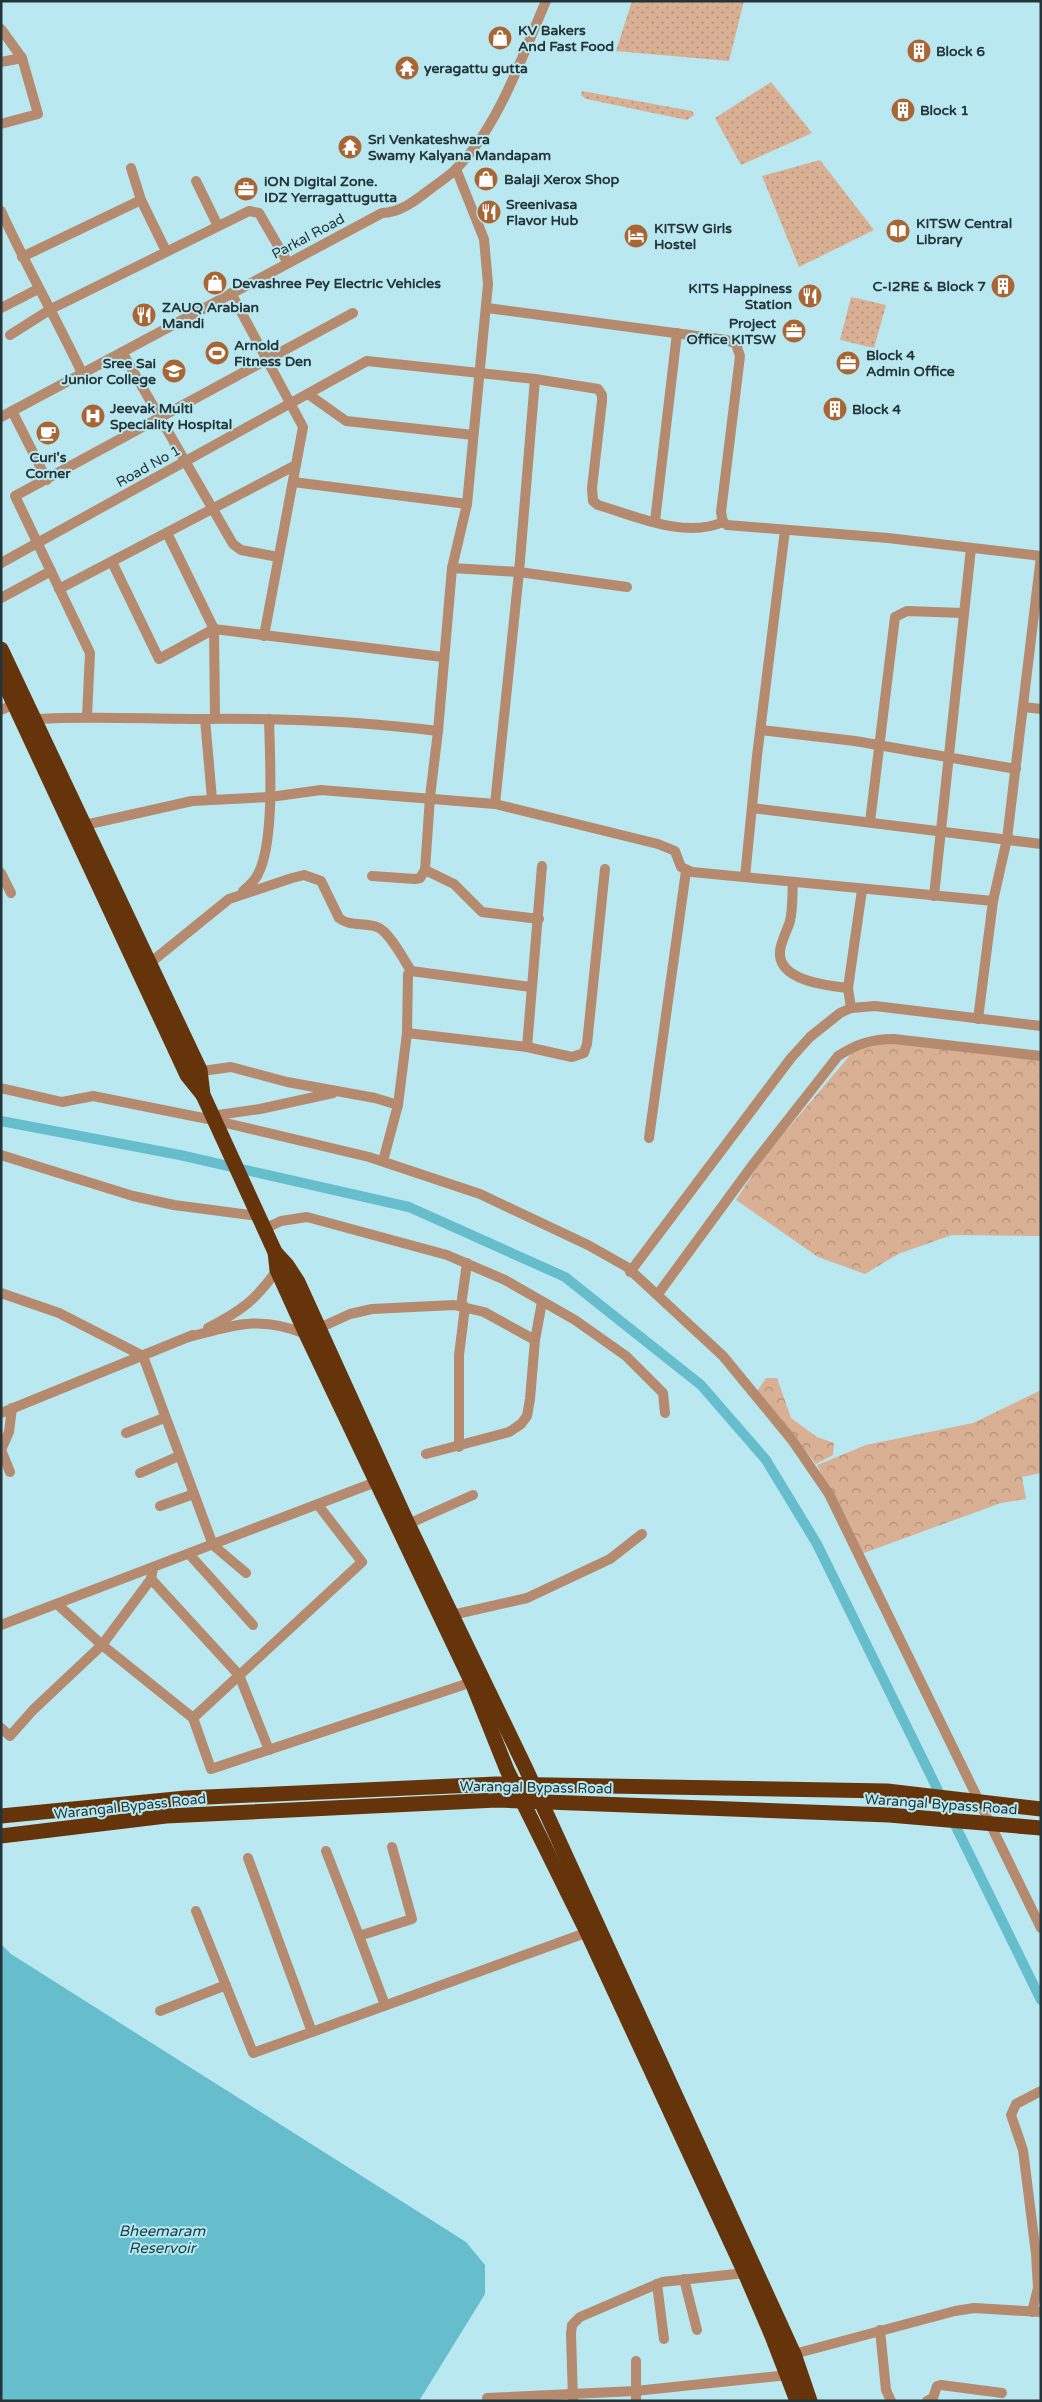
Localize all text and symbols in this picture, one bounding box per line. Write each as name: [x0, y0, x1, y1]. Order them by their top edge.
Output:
place label: KV Bakers And Fast Food: [518, 22, 614, 55]
shop icon: KV Bakers And Fast Food: [487, 25, 513, 51]
building icon: Block 6: [906, 38, 932, 64]
place label: Block 6: [936, 43, 985, 60]
temple icon: yeragattu gutta: [394, 55, 420, 81]
place label: yeragattu gutta: [424, 60, 528, 77]
building icon: Block 1: [890, 97, 916, 123]
place label: Block 1: [920, 102, 969, 119]
place label: Sri Venkateshwara Swamy Kalyana Mandapam: [368, 131, 551, 164]
temple icon: Sri Venkateshwara Swamy Kalyana Mandapam: [337, 134, 363, 160]
shop icon: Balaji Xerox Shop: [473, 166, 499, 192]
place label: Balaji Xerox Shop: [504, 171, 620, 188]
place label: iON Digital Zone. IDZ Yerragattugutta: [264, 173, 397, 206]
office icon: iON Digital Zone. IDZ Yerragattugutta: [233, 176, 259, 202]
place label: Sreenivasa Flavor Hub: [506, 196, 578, 229]
restaurant icon: Sreenivasa Flavor Hub: [476, 199, 502, 225]
street label: Parkal Road: [269, 210, 348, 263]
place label: KITSW Central Library: [916, 215, 1012, 248]
library icon: KITSW Central Library: [885, 218, 911, 244]
place label: KITSW Girls Hostel: [654, 220, 732, 253]
hotel icon: KITSW Girls Hostel: [623, 223, 649, 249]
shop icon: Devashree Pey Electric Vehicles: [202, 270, 228, 296]
building icon: C-I2RE & Block 7: [990, 273, 1016, 299]
place label: Devashree Pey Electric Vehicles: [232, 275, 441, 292]
place label: C-I2RE & Block 7: [873, 278, 986, 295]
place label: KITS Happiness Station: [688, 280, 792, 313]
restaurant icon: KITS Happiness Station: [797, 283, 823, 309]
place label: ZAUQ Arabian Mandi: [162, 299, 259, 332]
restaurant icon: ZAUQ Arabian Mandi: [131, 302, 157, 328]
place label: Project Office KITSW: [687, 315, 777, 348]
office icon: Project Office KITSW: [781, 318, 807, 344]
place label: Arnold Fitness Den: [234, 337, 311, 370]
sports icon: Arnold Fitness Den: [204, 340, 230, 366]
place label: Block 4 Admin Office: [866, 347, 955, 380]
office icon: Block 4 Admin Office: [835, 350, 861, 376]
place label: Sree Sai Junior College: [61, 355, 156, 388]
school or university icon: Sree Sai Junior College: [161, 358, 187, 384]
building icon: Block 4: [822, 396, 848, 422]
place label: Jeevak Multi Speciality Hospital: [109, 400, 232, 433]
place label: Block 4: [852, 401, 901, 418]
hospital icon: Jeevak Multi Speciality Hospital: [80, 403, 106, 429]
cafe icon: Curi's Corner: [35, 420, 61, 446]
street label: Road No 1: [113, 442, 183, 491]
place label: Curi's Corner: [25, 449, 71, 482]
street label: Warangal Bypass Road: [459, 1778, 613, 1797]
street label: Warangal Bypass Road: [53, 1790, 207, 1823]
street label: Warangal Bypass Road: [864, 1791, 1018, 1818]
water label: Bheemaram Reservoir: [119, 2222, 206, 2257]

